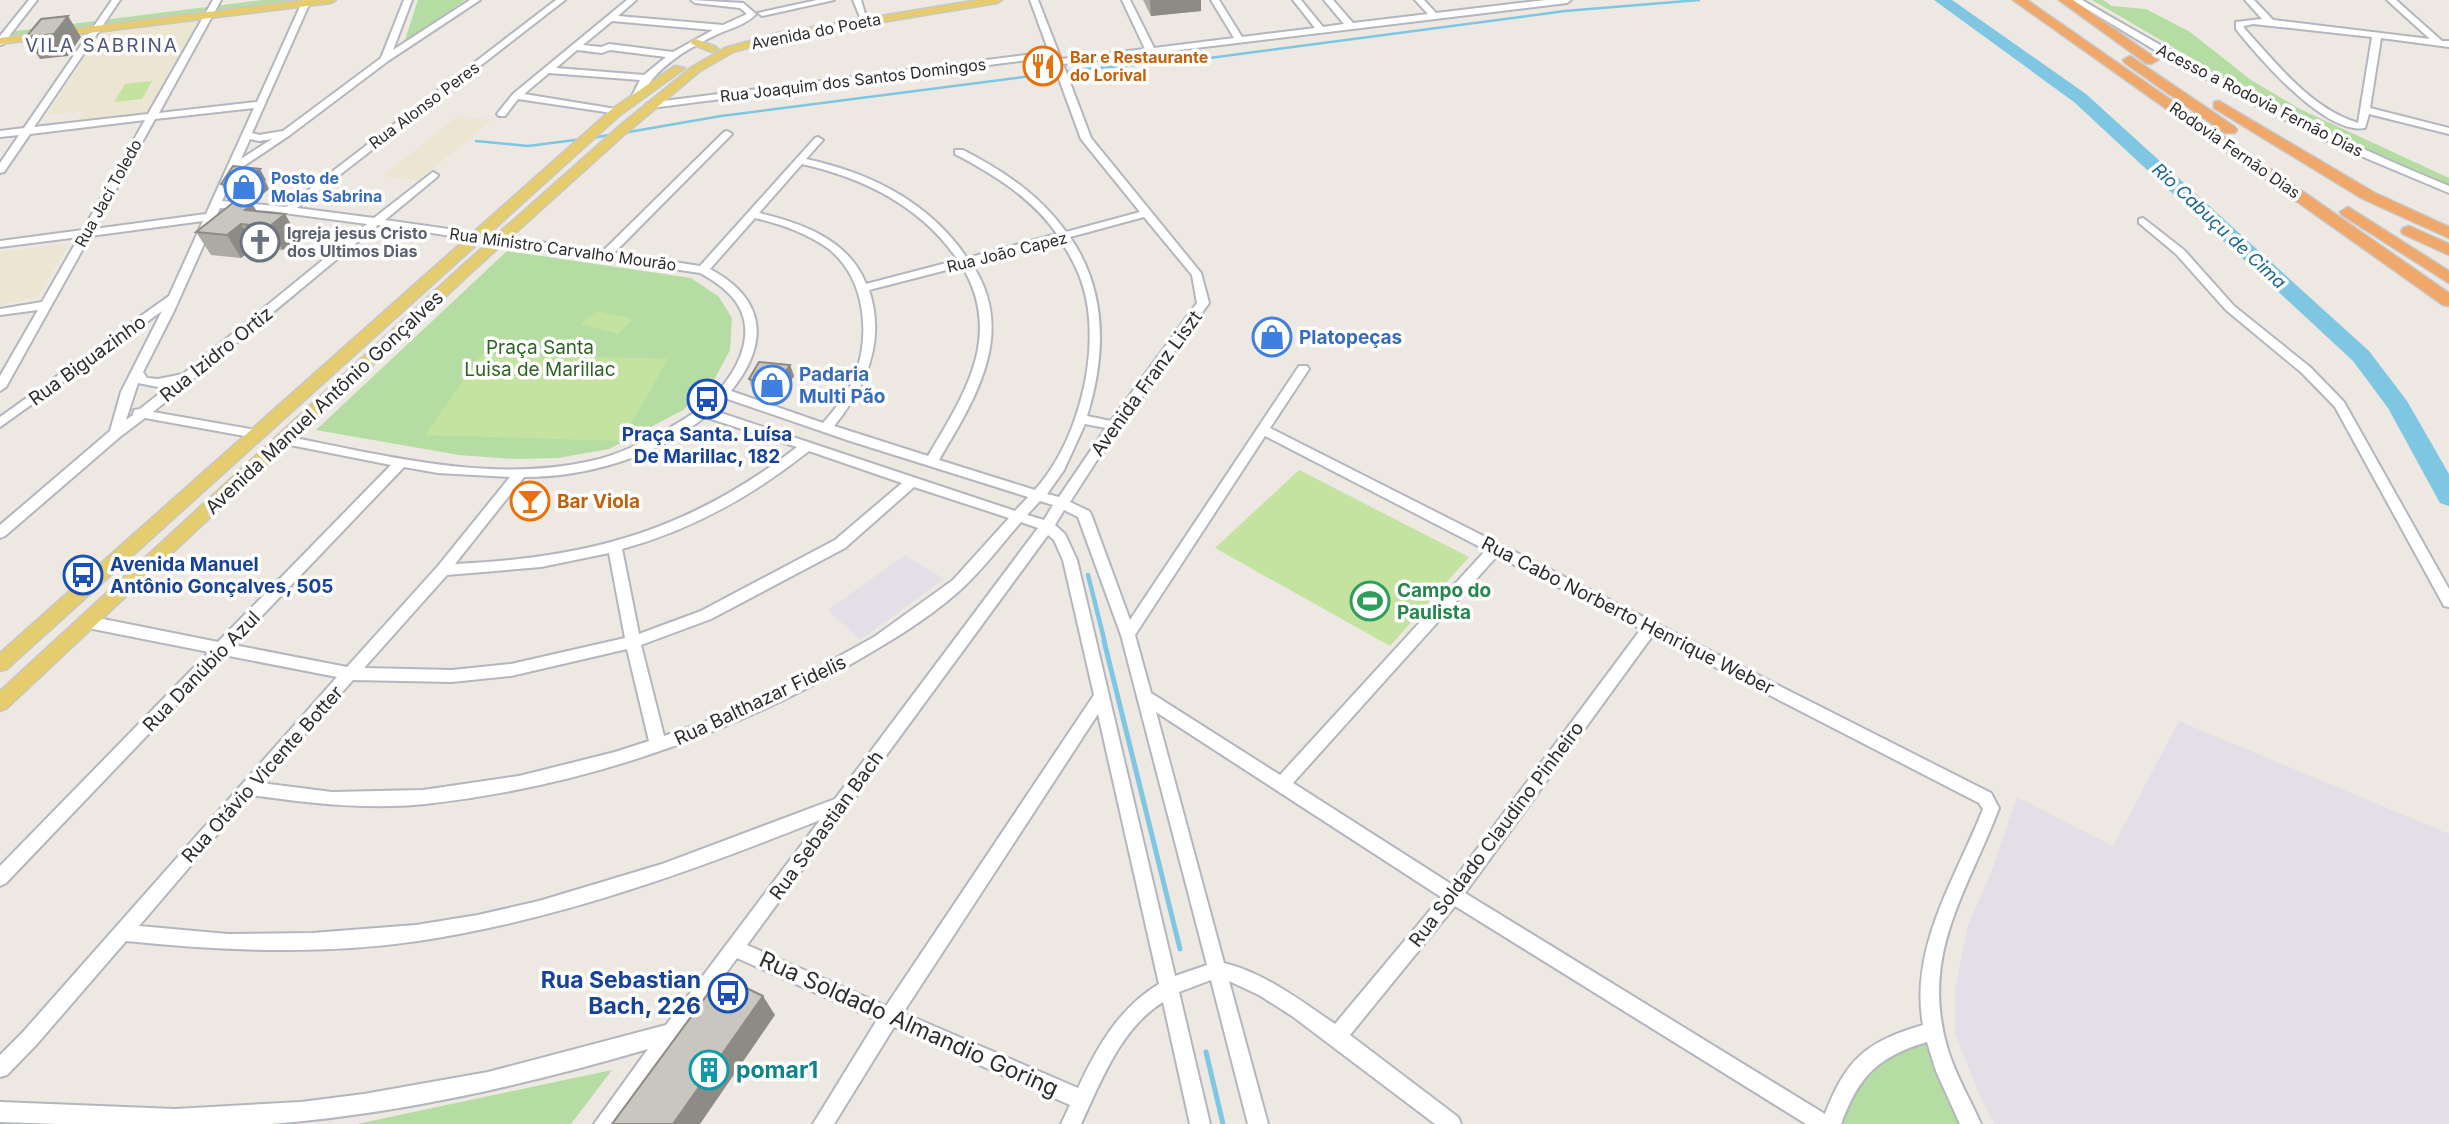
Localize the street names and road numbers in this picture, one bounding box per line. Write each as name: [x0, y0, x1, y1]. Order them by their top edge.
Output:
street label: Avenida do Poeta: [749, 9, 883, 53]
street label: Acesso a Rodovia Fernão Dias: [2154, 39, 2366, 161]
street label: Rua Joaquim dos Santos Domingos: [719, 54, 987, 106]
street label: Rua Alonso Peres: [365, 57, 483, 153]
street label: Rodovia Fernão Dias: [2166, 98, 2304, 202]
street label: Rua Jací Toledo: [70, 136, 146, 250]
street label: Rua Ministro Carvalho Mourão: [448, 223, 678, 275]
street label: Rua João Capez: [945, 227, 1069, 277]
street label: Avenida Manuel Antônio Gonçalves: [201, 286, 448, 519]
street label: Rua Izidro Ortiz: [155, 302, 277, 407]
street label: Avenida Franz Liszt: [1086, 306, 1207, 461]
street label: Rua Biguazinho: [24, 310, 150, 411]
street label: Rua Cabo Norberto Henrique Weber: [1478, 531, 1778, 699]
street label: Rua Danúbio Azul: [138, 606, 265, 736]
street label: Rua Balthazar Fidelis: [671, 651, 850, 750]
street label: Rua Otávio Vicente Botter: [177, 681, 348, 867]
street label: Rua Soldado Claudino Pinheiro: [1404, 717, 1589, 951]
street label: Rua Sebastian Bach: [765, 746, 888, 904]
street label: Rua Soldado Almandio Goring: [755, 945, 1063, 1103]

